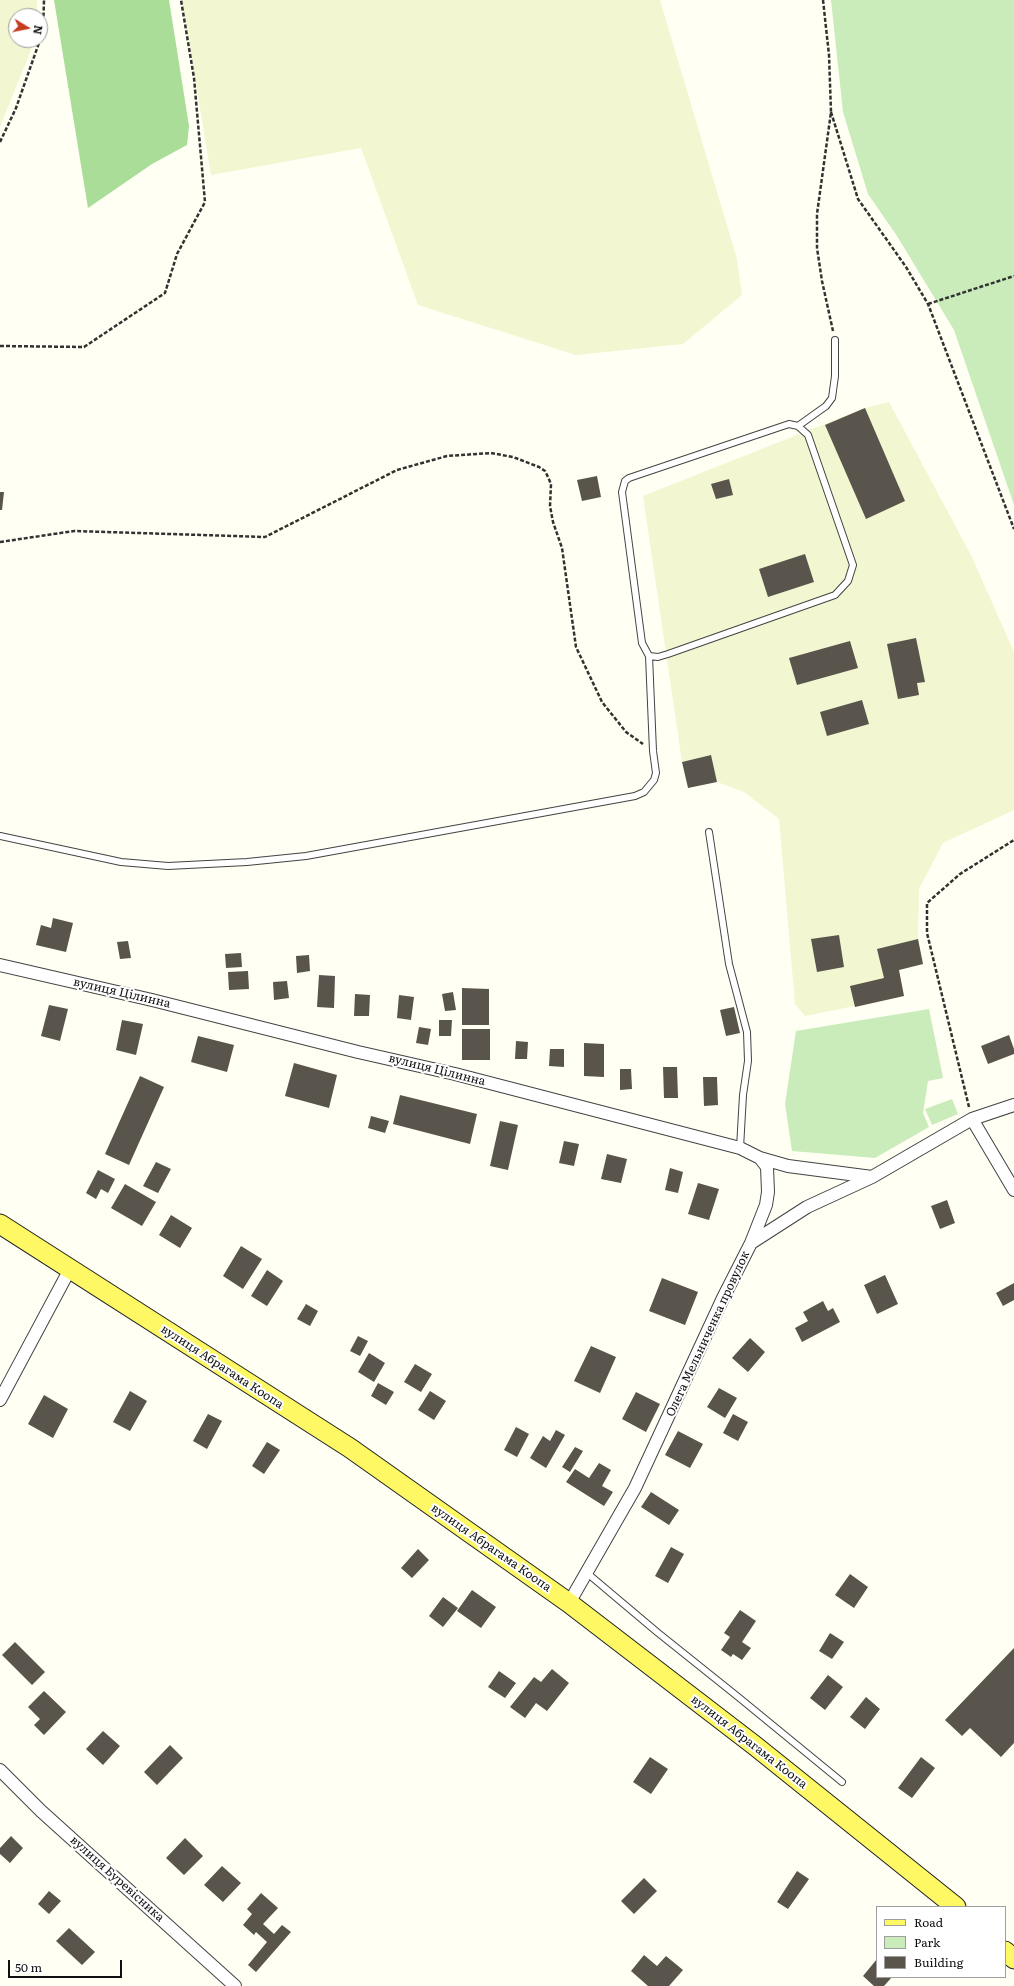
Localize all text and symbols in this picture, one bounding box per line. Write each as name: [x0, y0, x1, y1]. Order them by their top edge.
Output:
north arrow: [8, 8, 48, 48]
text: N: [30, 24, 48, 36]
street label: вулиця Цілинна: [72, 975, 172, 1011]
street label: вулиця Цілинна: [387, 1051, 487, 1089]
street label: Олега Мельниченка провулок: [663, 1249, 753, 1419]
street label: вулиця Абрагама Коопа: [158, 1322, 286, 1412]
street label: вулиця Абрагама Коопа: [428, 1501, 554, 1595]
street label: вулиця Абрагама Коопа: [688, 1692, 810, 1792]
street label: вулиця Буревісника: [67, 1833, 167, 1925]
legend: [876, 1906, 1006, 1978]
text: Road: [914, 1913, 943, 1931]
text: Park: [914, 1933, 940, 1951]
scale bar: [10, 1952, 124, 1978]
text: Building: [914, 1953, 963, 1971]
text: 50 m: [15, 1958, 42, 1976]

